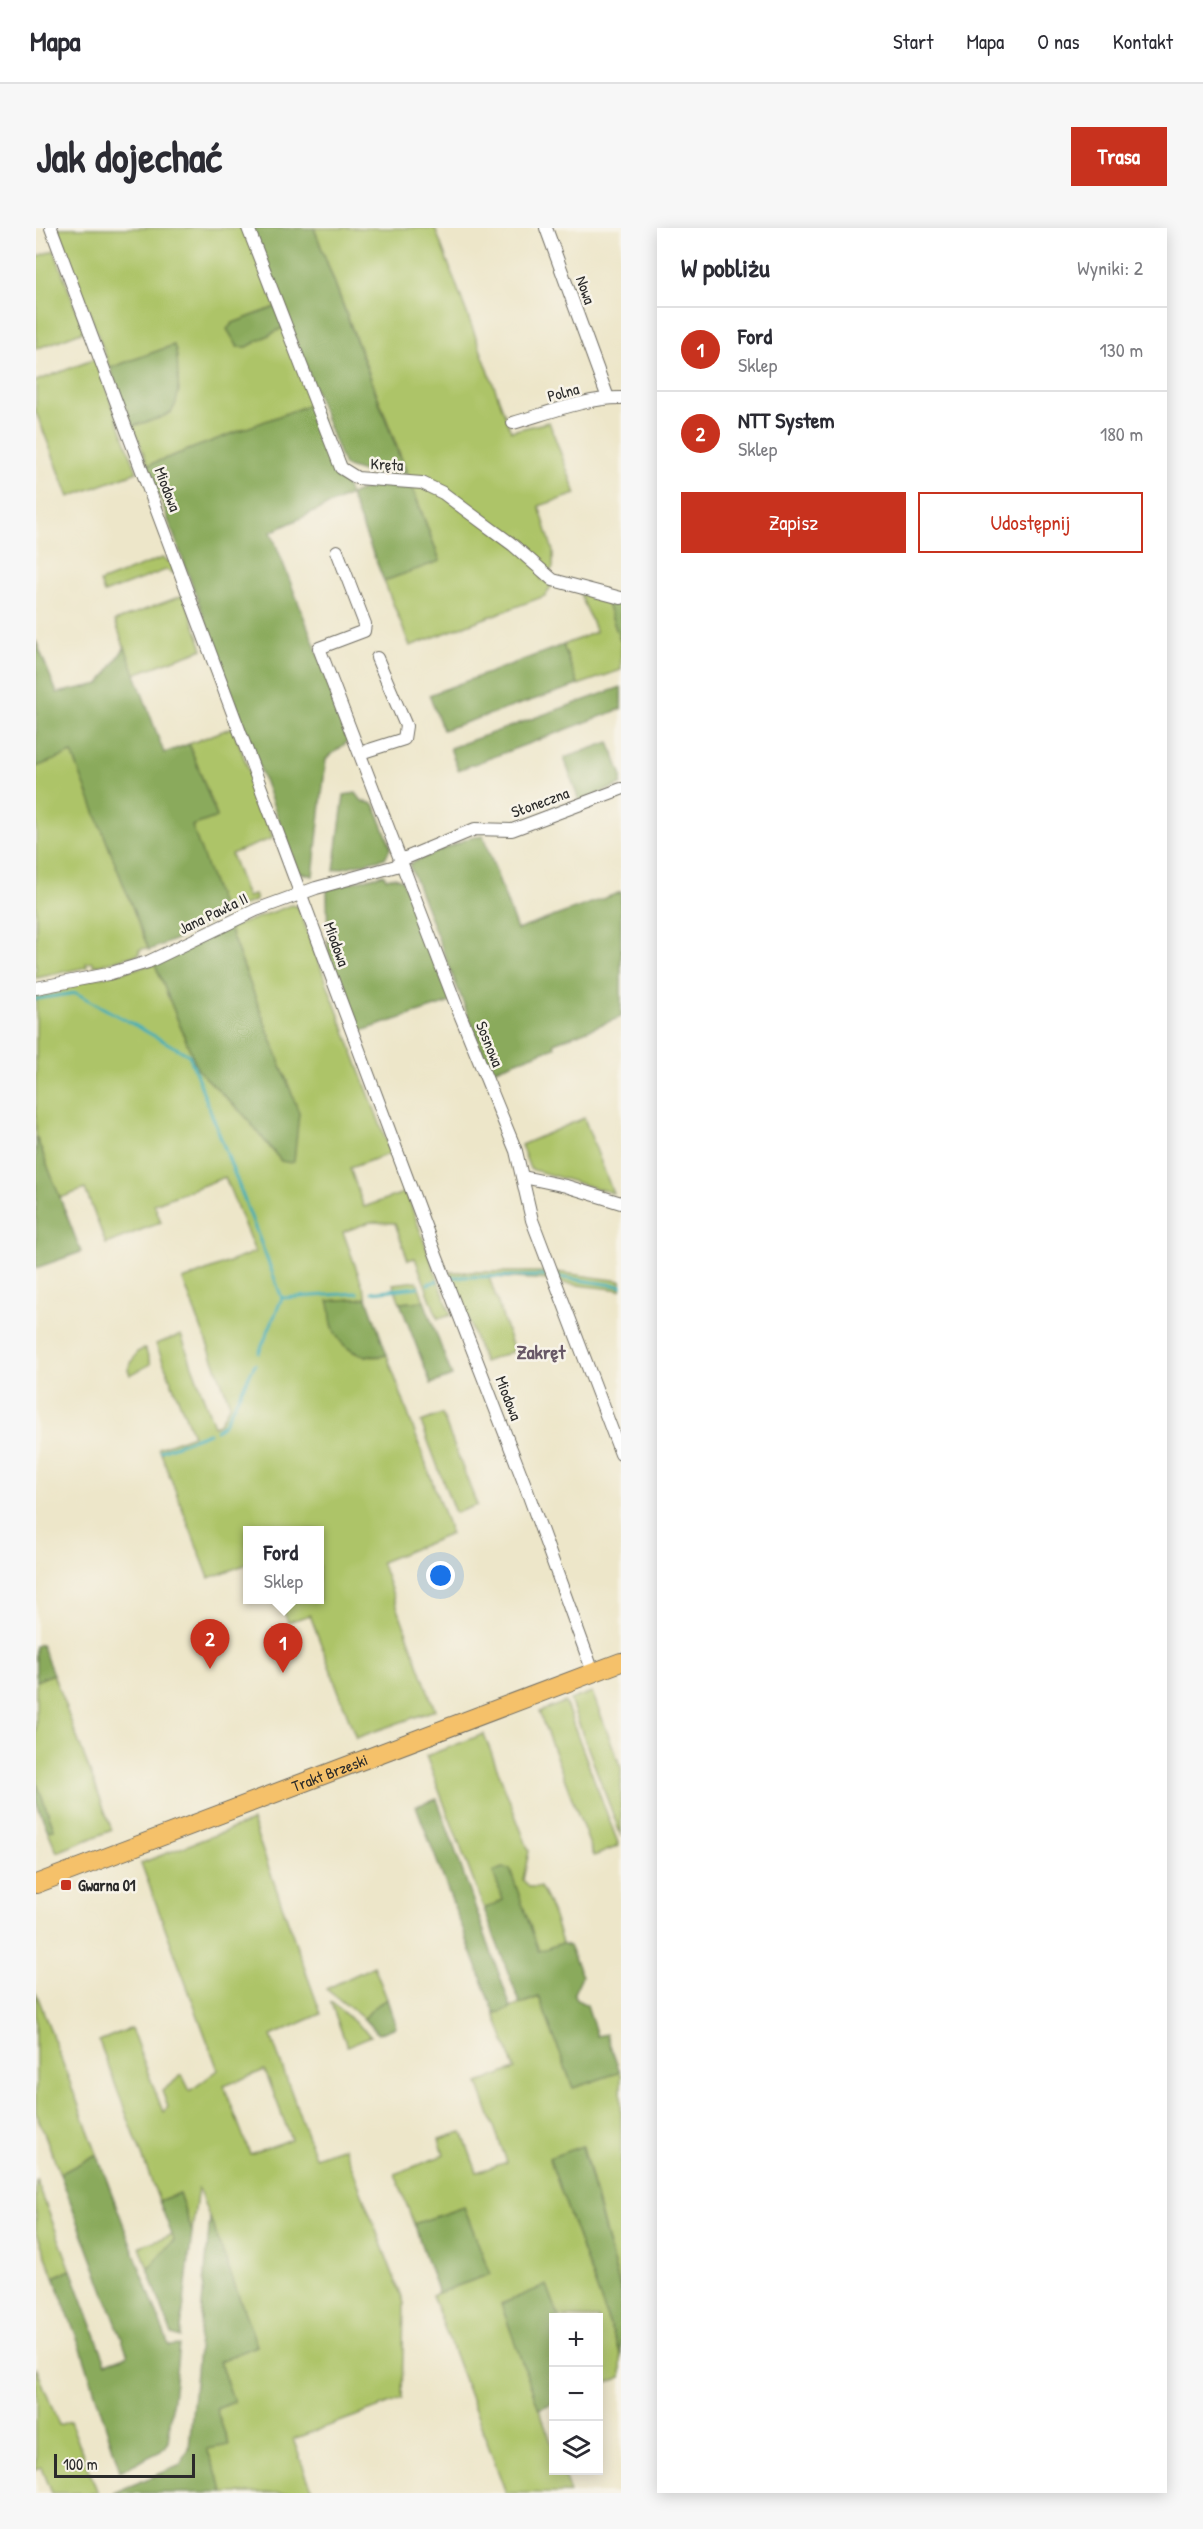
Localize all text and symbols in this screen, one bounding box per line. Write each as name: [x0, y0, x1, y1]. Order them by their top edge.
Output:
text: Mapa: [30, 22, 81, 60]
text: Start: [893, 27, 933, 56]
text: Mapa: [966, 27, 1004, 56]
text: O nas: [1037, 27, 1080, 56]
text: Kontakt: [1113, 27, 1173, 56]
button: Trasa: [1071, 127, 1167, 186]
text: Jak dojechać: [36, 128, 222, 185]
text: W pobliżu: [681, 250, 770, 285]
text: Wyniki: 2: [1077, 254, 1143, 281]
street label: Nowa: [571, 273, 601, 307]
text: Ford: [738, 321, 772, 351]
text: 1: [697, 336, 704, 363]
text: 130 m: [1100, 336, 1143, 363]
text: Sklep: [738, 351, 777, 378]
street label: Polna: [545, 377, 581, 407]
text: NTT System: [738, 405, 835, 435]
text: 2: [696, 420, 705, 447]
text: 180 m: [1100, 420, 1143, 447]
text: Sklep: [738, 435, 777, 462]
street label: Kręta: [370, 452, 404, 476]
street label: Miodowa: [150, 464, 186, 514]
button: Zapisz: [681, 492, 906, 553]
button: Udostępnij: [918, 492, 1143, 553]
street label: Słoneczna: [508, 781, 572, 823]
street label: Jana Pawła II: [175, 887, 251, 939]
street label: Miodowa: [319, 919, 355, 969]
street label: Sosnowa: [471, 1018, 509, 1070]
district label: Zakręt: [517, 1338, 567, 1365]
street label: Miodowa: [491, 1373, 527, 1423]
popup: [243, 1526, 324, 1604]
text: Ford: [264, 1537, 298, 1567]
your location: [426, 1561, 455, 1590]
text: Sklep: [264, 1567, 303, 1594]
pin: 2: [190, 1620, 230, 1669]
pin: 1: [264, 1624, 302, 1673]
street label: Trakt Brzeski: [288, 1748, 371, 1797]
place label: Gwarna 01: [78, 1874, 136, 1896]
marker: Gwarna 01: [59, 1878, 73, 1892]
map controls: [549, 2313, 603, 2475]
button: +: [549, 2313, 603, 2367]
button: −: [549, 2367, 603, 2421]
button: layers: [549, 2421, 603, 2475]
scale bar: [54, 2451, 195, 2478]
text: 100 m: [63, 2453, 98, 2475]

